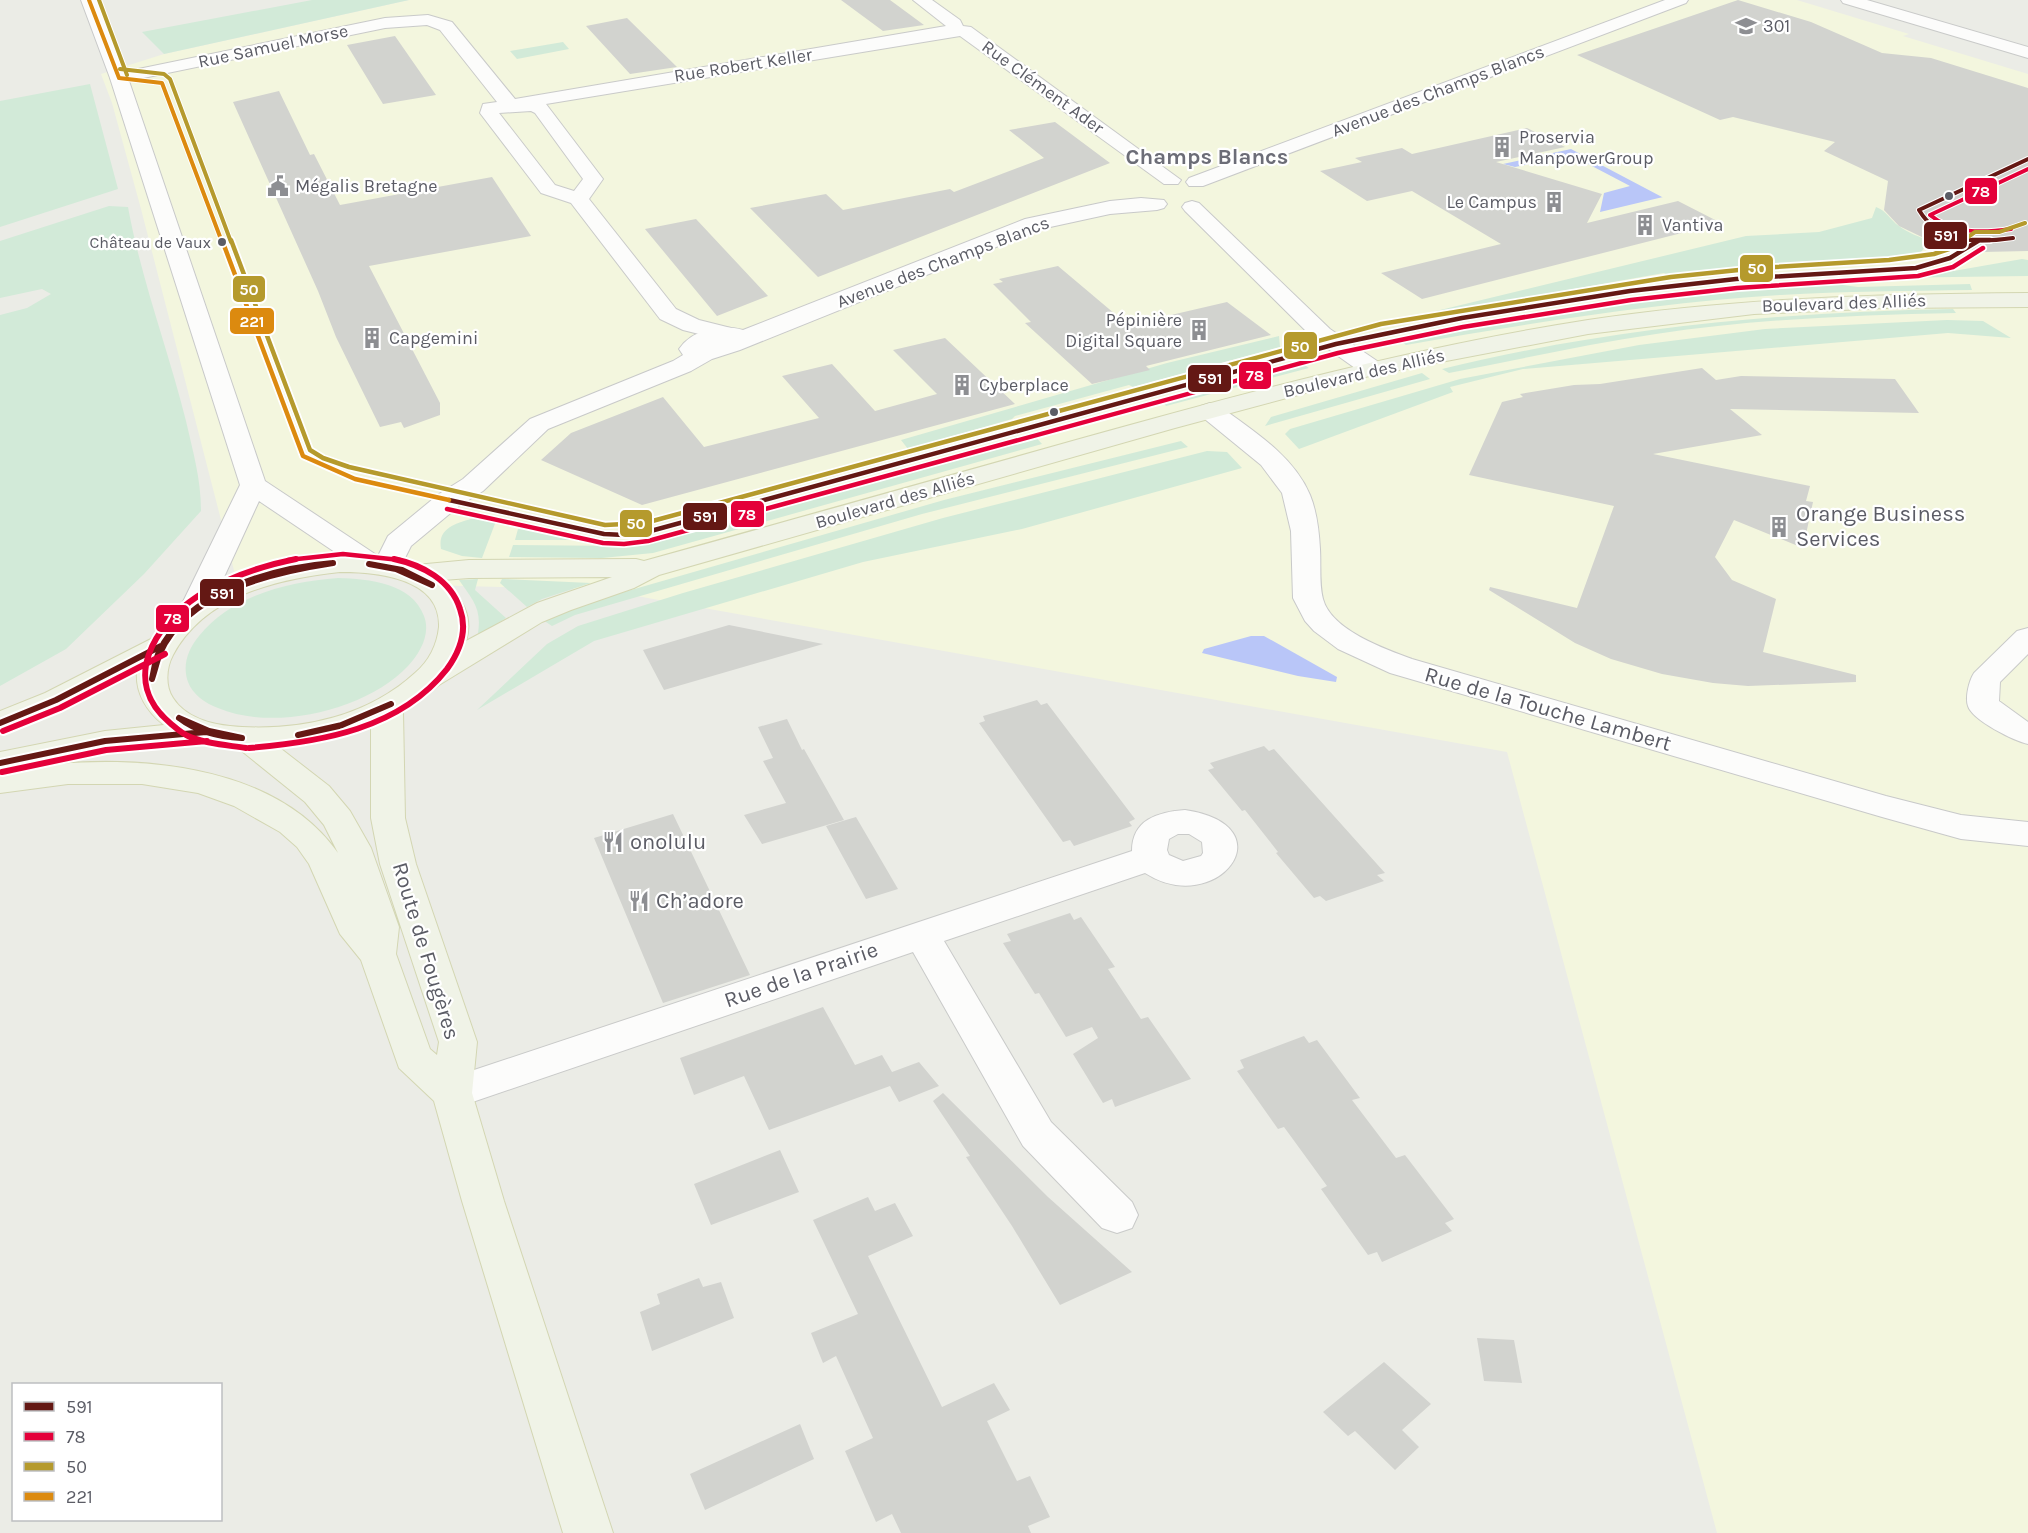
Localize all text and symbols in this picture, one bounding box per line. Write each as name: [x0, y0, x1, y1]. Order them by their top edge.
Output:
school or university icon: 301: [1734, 14, 1758, 38]
place label: 301: [1763, 15, 1790, 37]
street label: Rue Samuel Morse: [196, 19, 350, 73]
street label: Rue Clément Ader: [978, 35, 1109, 139]
street label: Avenue des Champs Blancs: [1329, 40, 1547, 142]
street label: Rue Robert Keller: [672, 43, 814, 87]
place label: Proservia ManpowerGroup: [1519, 126, 1654, 169]
building icon: Proservia ManpowerGroup: [1490, 135, 1514, 159]
district label: Champs Blancs: [1126, 144, 1288, 170]
public building icon: Mégalis Bretagne: [266, 174, 290, 198]
place label: Mégalis Bretagne: [295, 175, 438, 197]
line badge: 78: [1964, 177, 1998, 205]
text: 78: [1972, 182, 1990, 201]
building icon: Le Campus: [1542, 190, 1566, 214]
unlabelled marker: [1943, 190, 1955, 202]
place label: Le Campus: [1446, 191, 1537, 213]
street label: Avenue des Champs Blancs: [834, 211, 1052, 313]
building icon: Vantiva: [1633, 213, 1657, 237]
place label: Vantiva: [1662, 214, 1723, 236]
line badge: 591: [1923, 221, 1968, 250]
text: 591: [1934, 226, 1958, 245]
place label: Château de Vaux: [90, 233, 211, 252]
marker: Château de Vaux: [216, 236, 228, 248]
line badge: 50: [1739, 254, 1774, 283]
text: 50: [1747, 259, 1767, 278]
line badge: 50: [232, 275, 266, 303]
text: 50: [239, 280, 259, 299]
street label: Boulevard des Alliés: [1761, 289, 1927, 317]
line badge: 221: [229, 307, 275, 335]
place label: Pépinière Digital Square: [1065, 309, 1182, 352]
text: 221: [239, 312, 265, 331]
building icon: Pépinière Digital Square: [1187, 318, 1211, 342]
building icon: Capgemini: [360, 326, 384, 350]
place label: Capgemini: [389, 327, 478, 349]
line badge: 50: [1283, 331, 1318, 360]
text: 50: [1290, 337, 1310, 356]
street label: Boulevard des Alliés: [1281, 344, 1447, 402]
line badge: 78: [1238, 361, 1272, 390]
line badge: 591: [1187, 364, 1232, 393]
text: 78: [1246, 366, 1264, 385]
text: 591: [1198, 369, 1222, 388]
building icon: Cyberplace: [950, 373, 974, 397]
place label: Cyberplace: [979, 374, 1069, 396]
unlabelled marker: [1048, 406, 1060, 418]
street label: Boulevard des Alliés: [813, 467, 977, 533]
line badge: 78: [730, 500, 765, 528]
place label: Orange Business Services: [1796, 501, 1965, 552]
line badge: 591: [682, 502, 728, 531]
text: 78: [738, 505, 756, 524]
text: 591: [693, 507, 717, 526]
line badge: 50: [619, 509, 653, 538]
text: 50: [626, 514, 646, 533]
building icon: Orange Business Services: [1767, 515, 1791, 539]
line badge: 591: [199, 578, 245, 607]
text: 591: [210, 584, 234, 603]
line badge: 78: [155, 604, 190, 633]
text: 78: [164, 609, 182, 628]
street label: Rue de la Touche Lambert: [1422, 661, 1674, 757]
place label: onolulu: [630, 829, 706, 855]
restaurant icon: onolulu: [601, 830, 625, 854]
street label: Route de Fougères: [387, 859, 465, 1043]
place label: Ch’adore: [656, 888, 744, 914]
restaurant icon: Ch’adore: [627, 889, 651, 913]
street label: Rue de la Prairie: [721, 937, 881, 1013]
legend: [12, 1383, 222, 1521]
text: 591: [66, 1396, 93, 1418]
text: 78: [66, 1426, 86, 1448]
text: 50: [66, 1456, 87, 1478]
text: 221: [66, 1486, 93, 1508]

